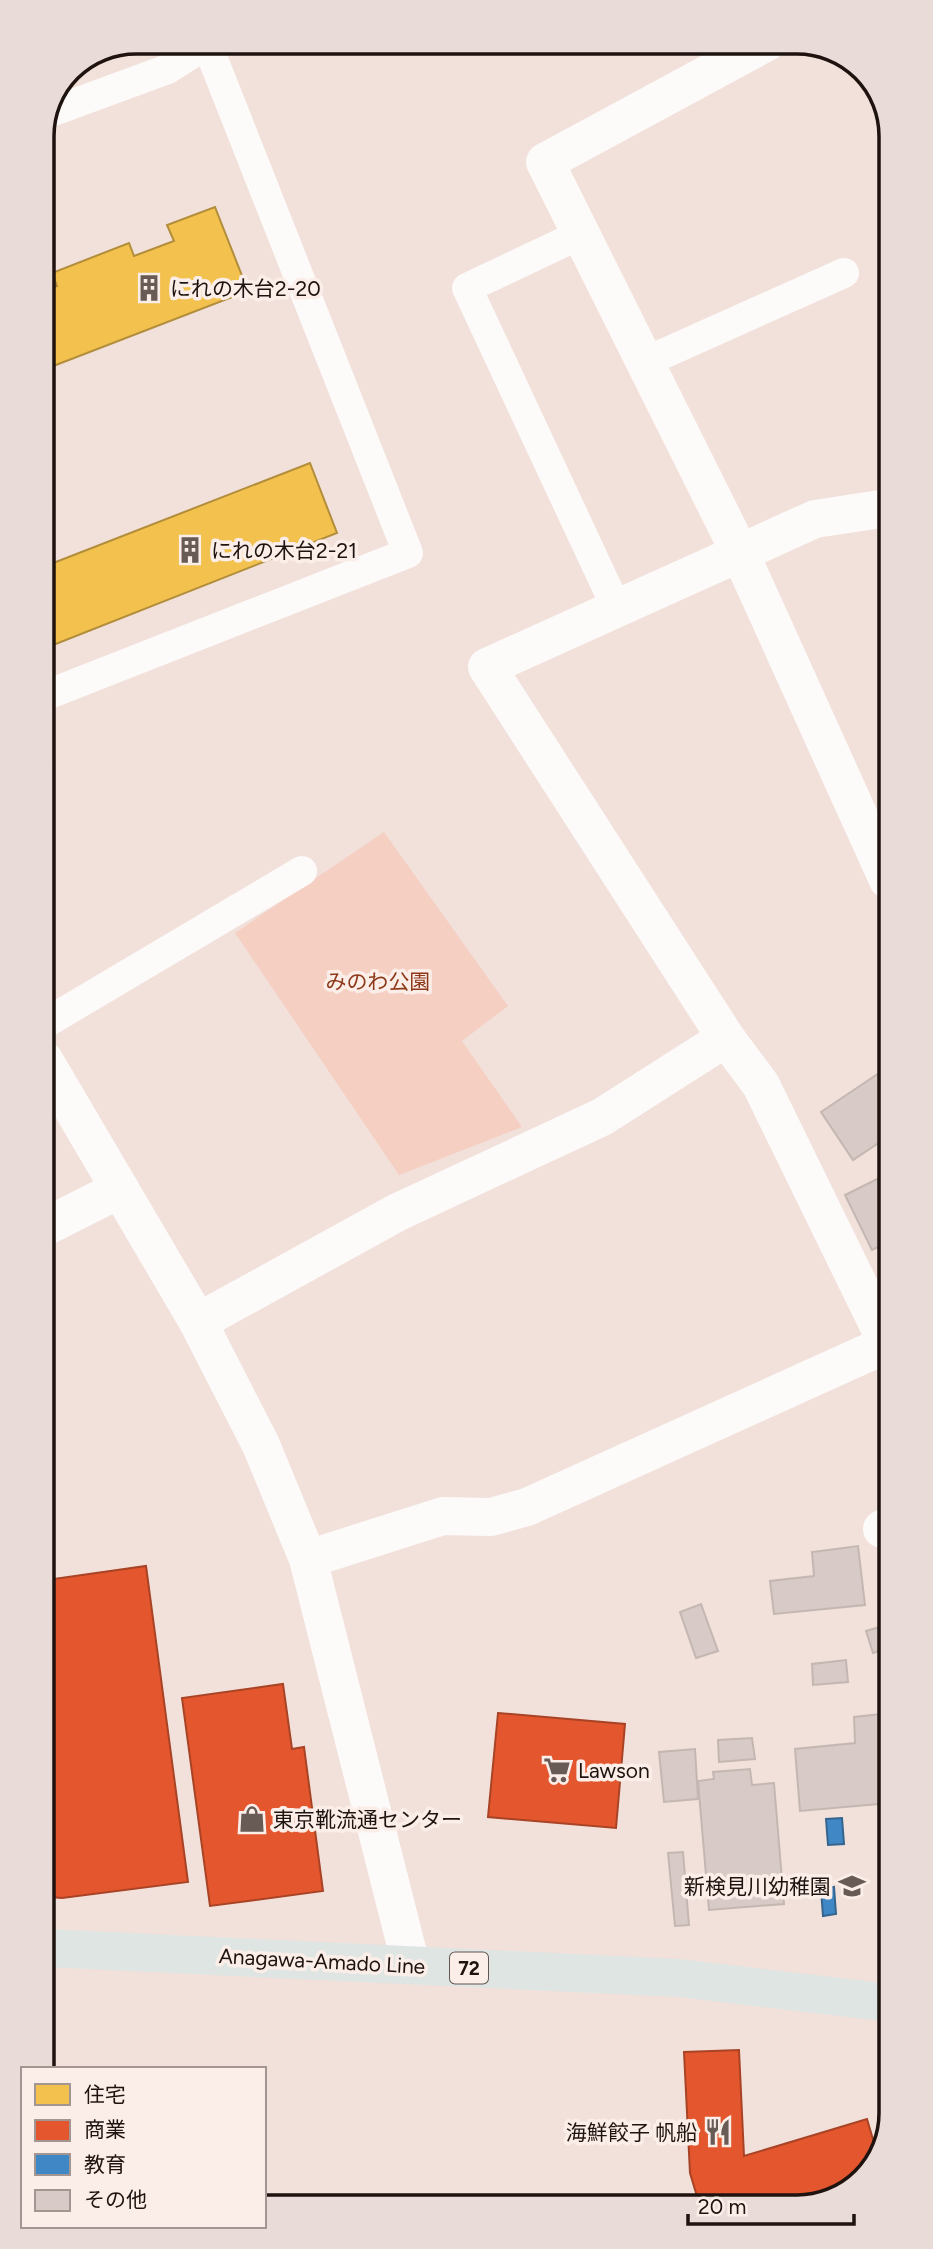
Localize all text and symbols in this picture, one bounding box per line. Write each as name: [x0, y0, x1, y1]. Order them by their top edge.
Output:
building icon: にれの木台2-20: [134, 273, 164, 303]
place label: にれの木台2-20: [170, 276, 321, 301]
building icon: にれの木台2-21: [175, 535, 205, 565]
place label: にれの木台2-21: [211, 538, 357, 563]
park label: みのわ公園: [326, 969, 431, 994]
supermarket icon: Lawson: [542, 1755, 572, 1785]
place label: Lawson: [578, 1758, 650, 1783]
shop icon: 東京靴流通センター: [237, 1804, 267, 1834]
place label: 東京靴流通センター: [273, 1807, 462, 1832]
school or university icon: 新検見川幼稚園: [837, 1871, 867, 1901]
place label: 新検見川幼稚園: [684, 1874, 831, 1899]
street label: Anagawa-Amado Line: [218, 1943, 426, 1979]
road number: 72: [450, 1952, 488, 1984]
legend: [21, 2067, 266, 2228]
text: 住宅: [84, 2082, 126, 2107]
text: 商業: [84, 2117, 126, 2142]
restaurant icon: 海鮮餃子 帆船: [703, 2117, 733, 2147]
place label: 海鮮餃子 帆船: [566, 2120, 697, 2145]
text: 教育: [84, 2152, 126, 2177]
scale bar: [688, 2182, 854, 2226]
text: その他: [84, 2187, 147, 2212]
text: 20 m: [698, 2194, 746, 2219]

